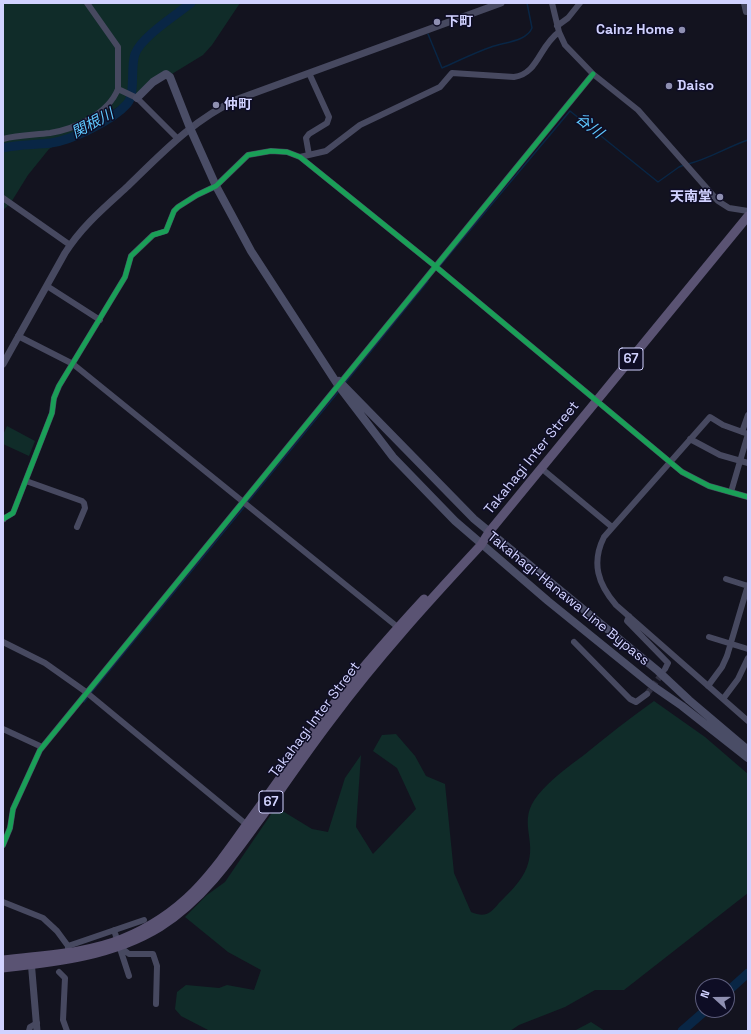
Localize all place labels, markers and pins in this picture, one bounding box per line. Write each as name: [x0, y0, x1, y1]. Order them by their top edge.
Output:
place label: 下町: [445, 14, 473, 30]
marker: 下町: [432, 17, 442, 27]
place label: Cainz Home: [596, 22, 674, 38]
marker: Cainz Home: [677, 25, 687, 35]
place label: Daiso: [677, 78, 714, 94]
marker: Daiso: [664, 81, 674, 91]
place label: 仲町: [224, 97, 252, 113]
marker: 仲町: [211, 100, 221, 110]
place label: 天南堂: [670, 189, 712, 205]
marker: 天南堂: [715, 192, 725, 202]

